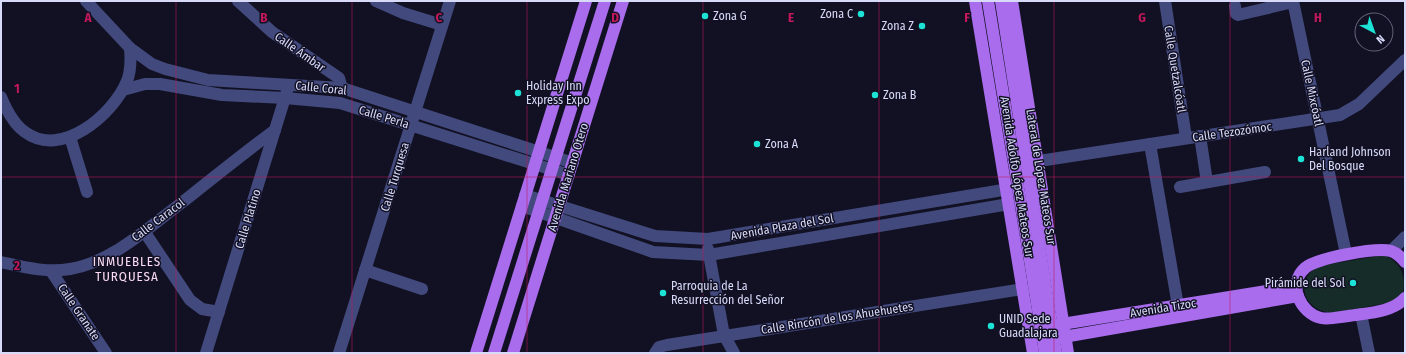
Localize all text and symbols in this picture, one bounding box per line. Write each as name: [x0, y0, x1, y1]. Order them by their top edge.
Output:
place label: Zona C: [820, 7, 853, 21]
place label: Zona G: [713, 9, 747, 23]
marker: Zona C: [856, 9, 866, 19]
text: A: [83, 10, 92, 25]
text: B: [260, 10, 268, 25]
text: C: [436, 10, 443, 25]
text: D: [611, 10, 619, 25]
text: E: [788, 10, 794, 25]
text: F: [964, 10, 970, 25]
text: G: [1138, 10, 1146, 25]
text: H: [1314, 10, 1322, 25]
marker: Zona G: [700, 11, 710, 21]
north arrow: [1354, 12, 1394, 52]
place label: Zona Z: [882, 19, 914, 33]
marker: Zona Z: [917, 21, 927, 31]
street label: Calle Quetzalcóatl: [1161, 25, 1189, 113]
street label: Calle Ámbar: [272, 29, 329, 75]
text: N: [1373, 32, 1387, 46]
street label: Calle Mixcóatl: [1298, 59, 1326, 127]
street label: Calle Coral: [295, 78, 347, 98]
place label: Holiday Inn Express Expo: [526, 79, 590, 107]
text: 1: [14, 81, 20, 96]
marker: Holiday Inn Express Expo: [513, 88, 523, 98]
place label: Zona B: [883, 88, 917, 102]
marker: Zona B: [870, 90, 880, 100]
street label: Avenida Adolfo López Mateos Sur: [997, 95, 1037, 259]
street label: Calle Perla: [357, 103, 411, 131]
street label: Lateral de López Mateos Sur: [1023, 108, 1059, 247]
street label: Calle Tezozómoc: [1191, 119, 1273, 145]
street label: Avenida Mariano Otero: [545, 121, 591, 233]
place label: Zona A: [765, 137, 799, 151]
marker: Zona A: [752, 139, 762, 149]
street label: Calle Turquesa: [378, 141, 412, 213]
place label: Harland Johnson Del Bosque: [1309, 145, 1391, 173]
marker: Harland Johnson Del Bosque: [1296, 154, 1306, 164]
street label: Calle Platino: [232, 188, 264, 250]
street label: Calle Caracol: [129, 196, 187, 244]
street label: Avenida Plaza del Sol: [729, 211, 835, 243]
district label: INMUEBLES TURQUESA: [93, 254, 161, 284]
text: 2: [13, 258, 20, 273]
place label: Pirámide del Sol: [1265, 276, 1345, 290]
marker: Pirámide del Sol: [1348, 278, 1358, 288]
place label: Parroquia de La Resurrección del Señor: [671, 279, 785, 307]
street label: Calle Granate: [55, 281, 103, 343]
marker: Parroquia de La Resurrección del Señor: [658, 288, 668, 298]
street label: Avenida Tizoc: [1129, 296, 1197, 320]
street label: Calle Rincón de los Ahuehuetes: [760, 299, 914, 337]
place label: UNID Sede Guadalajara: [999, 312, 1058, 340]
marker: UNID Sede Guadalajara: [986, 321, 996, 331]

